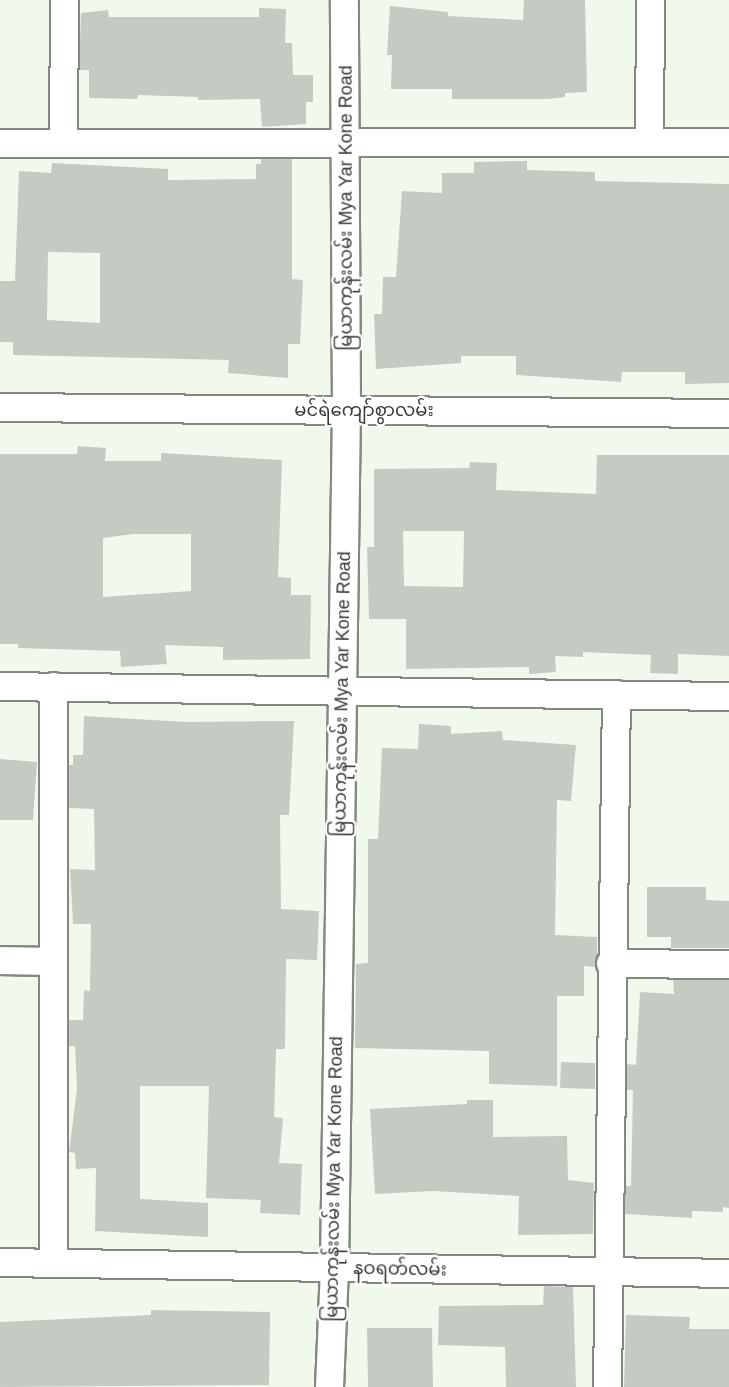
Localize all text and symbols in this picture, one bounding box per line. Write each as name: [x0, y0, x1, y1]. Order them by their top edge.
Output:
street label: မြယာကုန်းလမ်း Mya Yar Kone Road: [335, 65, 357, 351]
street label: မင်ရဲကျော်စွာလမ်း: [294, 399, 434, 421]
street label: မြယာကုန်းလမ်း Mya Yar Kone Road: [329, 551, 355, 837]
street label: မြယာကုန်းလမ်း Mya Yar Kone Road: [321, 1036, 347, 1322]
street label: နဝရတ်လမ်း: [353, 1257, 447, 1281]

